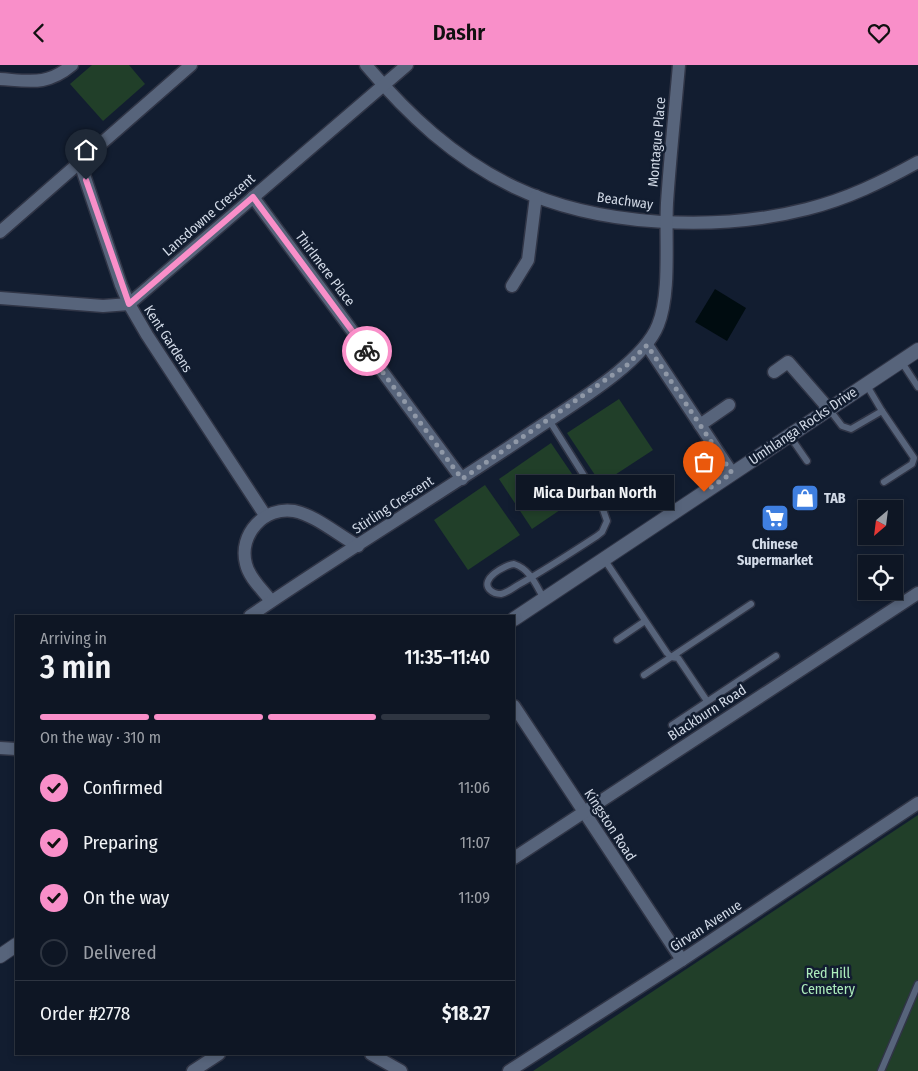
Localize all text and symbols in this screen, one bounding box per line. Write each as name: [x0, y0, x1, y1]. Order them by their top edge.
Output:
icon: back: [25, 19, 53, 47]
text: Dashr: [433, 19, 485, 46]
icon: heart: [865, 19, 893, 47]
street label: Montague Place: [645, 96, 669, 188]
pin: [65, 129, 107, 180]
icon: home: [72, 136, 100, 164]
street label: Lansdowne Crescent: [159, 170, 259, 260]
street label: Beachway: [596, 189, 655, 213]
street label: Thirlmere Place: [292, 228, 359, 310]
street label: Kent Gardens: [140, 302, 196, 376]
courier: [342, 326, 392, 376]
icon: bike: [353, 337, 381, 365]
street label: Umhlanga Rocks Drive: [746, 383, 860, 469]
pin: [683, 441, 725, 492]
icon: bag: [690, 448, 718, 476]
street label: Stirling Crescent: [349, 472, 437, 538]
callout: Mica Durban North: [516, 475, 674, 509]
text: Mica Durban North: [533, 483, 657, 502]
shop icon: TAB: [790, 483, 820, 513]
place label: TAB: [824, 490, 846, 507]
north arrow: [858, 500, 902, 545]
map controls: [858, 500, 903, 600]
supermarket icon: Chinese Supermarket: [760, 503, 790, 533]
place label: Chinese Supermarket: [737, 536, 814, 569]
button: locate: [858, 555, 903, 600]
text: Arriving in: [40, 629, 107, 648]
text: 11:35–11:40: [405, 646, 490, 669]
text: 3 min: [40, 648, 111, 686]
street label: Blackburn Road: [665, 681, 749, 745]
text: On the way · 310 m: [40, 728, 161, 747]
icon: check: [40, 774, 68, 802]
text: Confirmed: [83, 776, 163, 799]
text: 11:06: [458, 778, 490, 797]
street label: Kingston Road: [580, 786, 640, 864]
icon: check: [40, 829, 68, 857]
text: Preparing: [83, 831, 158, 854]
text: 11:07: [460, 833, 490, 852]
icon: check: [40, 884, 68, 912]
text: On the way: [83, 886, 169, 909]
text: 11:09: [458, 888, 490, 907]
street label: Girvan Avenue: [667, 896, 745, 955]
text: Delivered: [83, 941, 157, 964]
park label: Red Hill Cemetery: [801, 965, 856, 998]
text: Order #2778: [40, 1002, 130, 1025]
text: $18.27: [442, 1002, 490, 1025]

